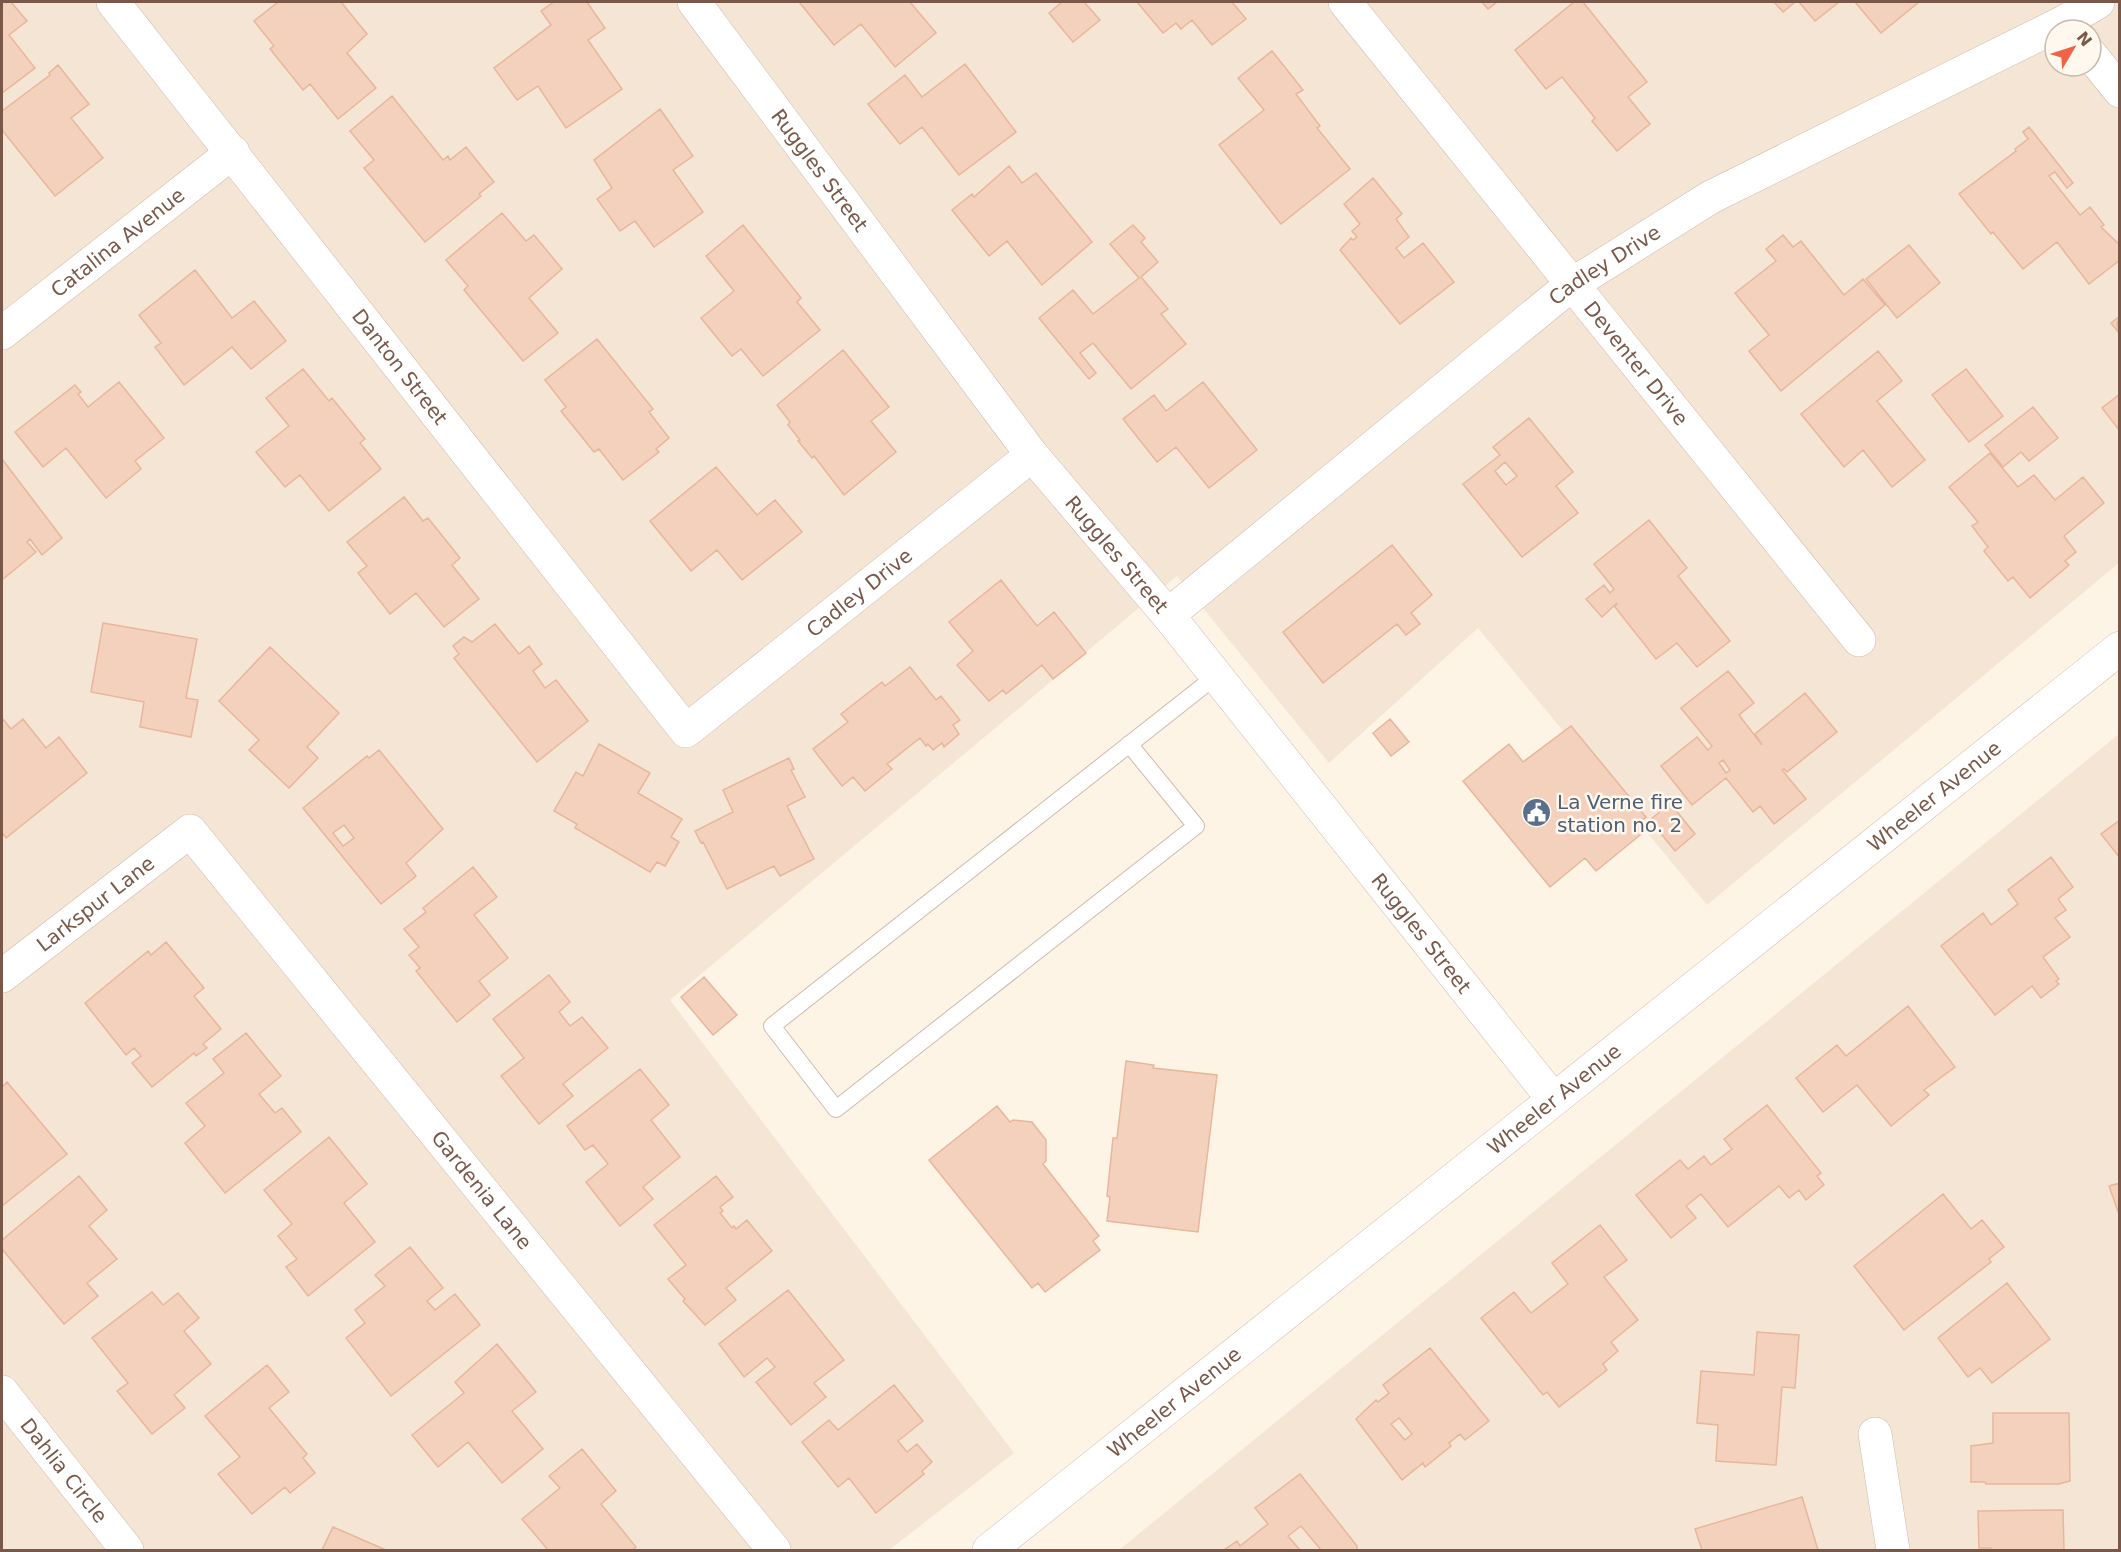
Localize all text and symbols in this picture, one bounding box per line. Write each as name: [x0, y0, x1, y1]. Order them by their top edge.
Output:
north arrow: [2043, 18, 2103, 78]
text: N: [2073, 28, 2096, 50]
street label: Ruggles Street: [766, 104, 873, 236]
street label: Catalina Avenue: [46, 183, 189, 302]
street label: Cadley Drive: [1544, 220, 1665, 310]
street label: Deventer Drive: [1579, 296, 1693, 430]
street label: Danton Street: [347, 304, 453, 429]
street label: Ruggles Street: [1060, 491, 1173, 618]
street label: Cadley Drive: [802, 543, 917, 642]
street label: Wheeler Avenue: [1863, 736, 2006, 857]
place label: La Verne fire station no. 2: [1557, 790, 1683, 837]
public building icon: La Verne fire station no. 2: [1520, 797, 1552, 829]
street label: Larkspur Lane: [32, 851, 159, 957]
street label: Ruggles Street: [1366, 869, 1476, 998]
street label: Wheeler Avenue: [1483, 1039, 1626, 1160]
street label: Gardenia Lane: [426, 1126, 537, 1254]
street label: Wheeler Avenue: [1103, 1342, 1246, 1463]
street label: Dahlia Circle: [15, 1413, 113, 1527]

